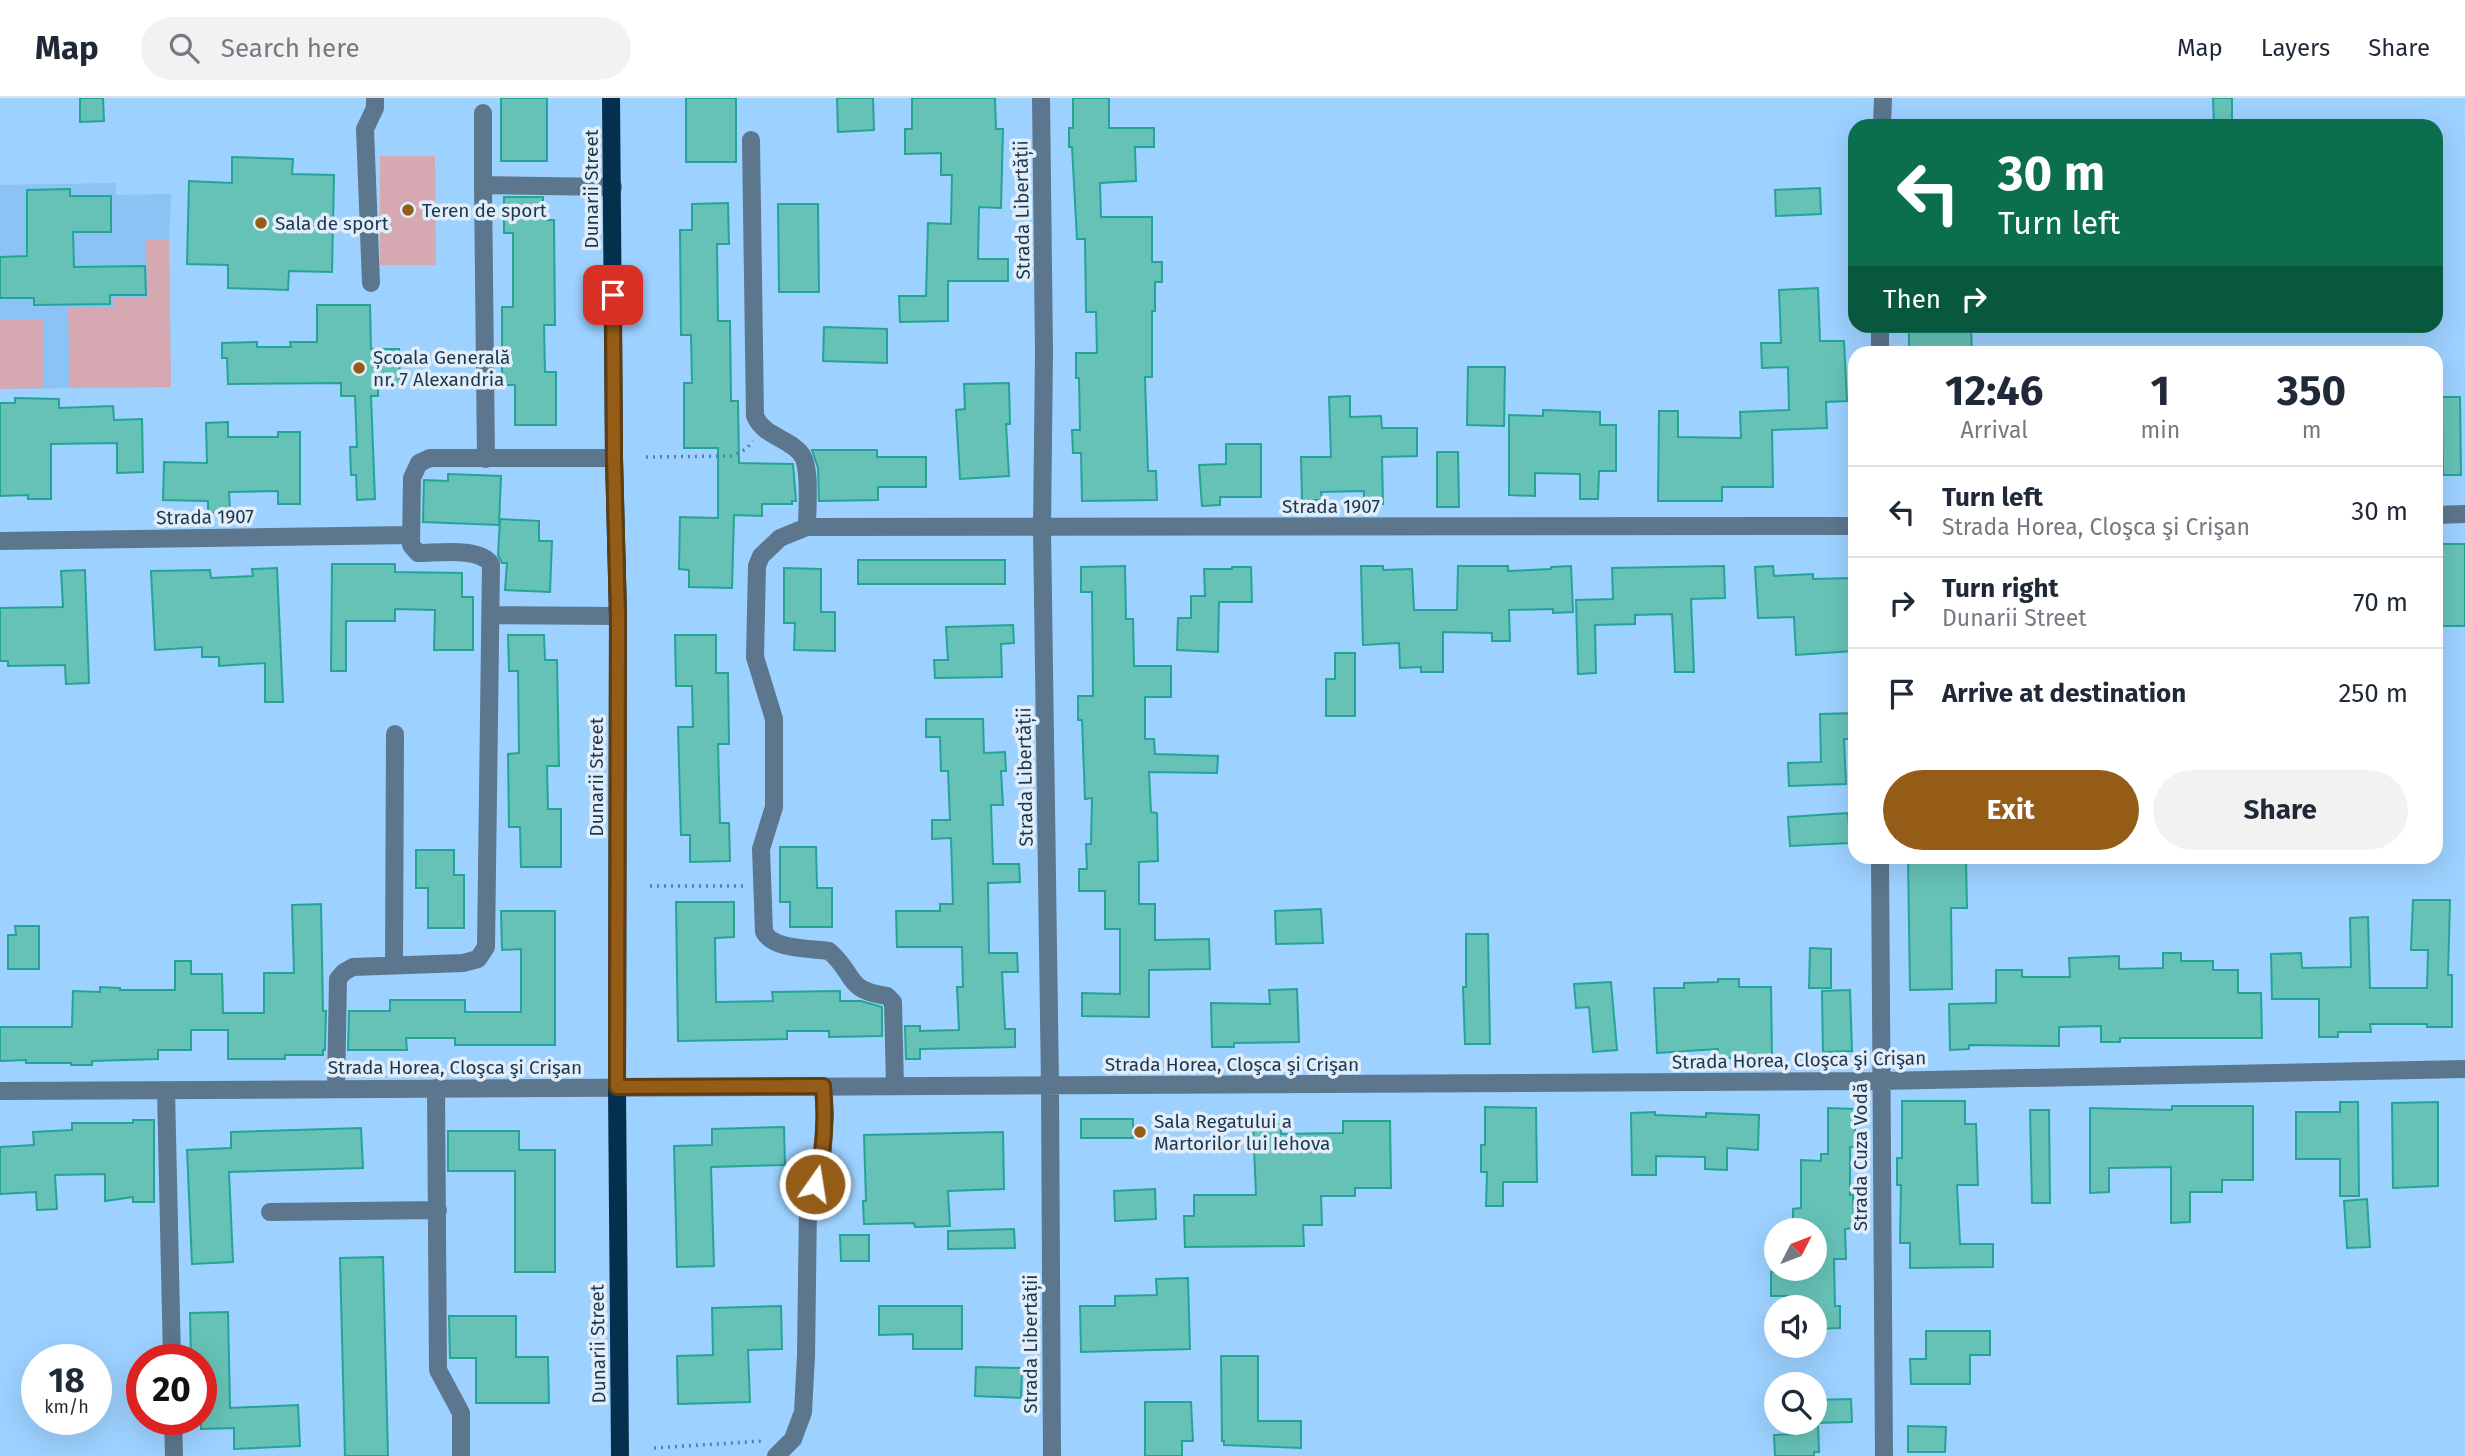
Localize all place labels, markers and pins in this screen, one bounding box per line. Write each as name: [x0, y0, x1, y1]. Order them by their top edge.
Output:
place label: Teren de sport: [422, 199, 547, 222]
marker: Teren de sport: [400, 202, 416, 218]
place label: Sala de sport: [275, 212, 389, 235]
marker: Sala de sport: [253, 215, 269, 231]
pin: [583, 265, 643, 325]
place label: Școala Generală nr. 7 Alexandria: [373, 346, 510, 391]
marker: Școala Generală nr. 7 Alexandria: [351, 360, 367, 376]
place label: Sala Regatului a Martorilor lui Iehova: [1154, 1110, 1330, 1155]
marker: Sala Regatului a Martorilor lui Iehova: [1132, 1124, 1148, 1140]

